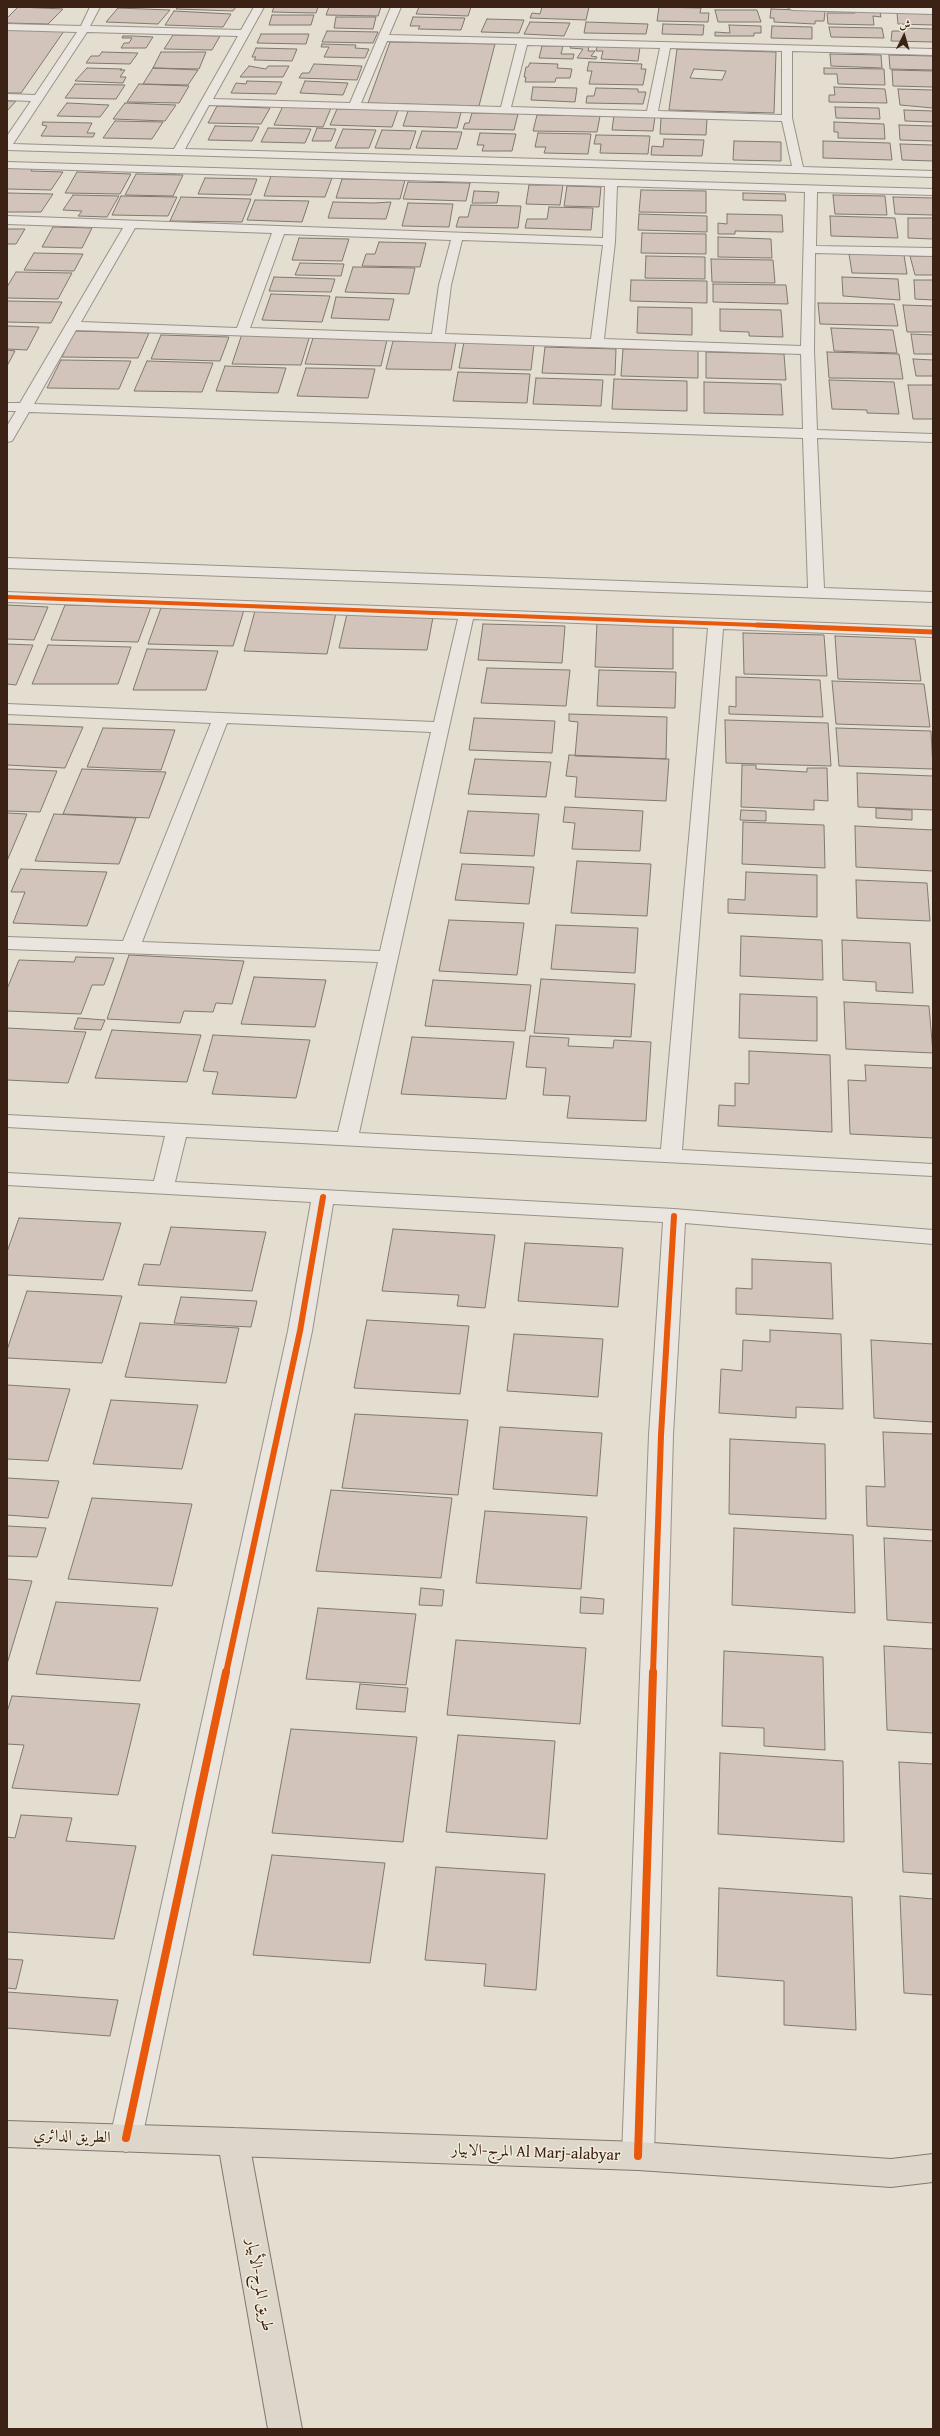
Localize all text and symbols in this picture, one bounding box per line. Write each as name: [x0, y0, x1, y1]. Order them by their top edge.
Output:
north arrow: [884, 16, 924, 56]
text: ش: [899, 16, 911, 32]
street label: الطريق الدائري: [33, 2126, 111, 2148]
street label: المرج-الابيار Al Marj-alabyar: [451, 2140, 621, 2166]
street label: طريق المرج-الأبيار: [241, 2237, 277, 2333]

